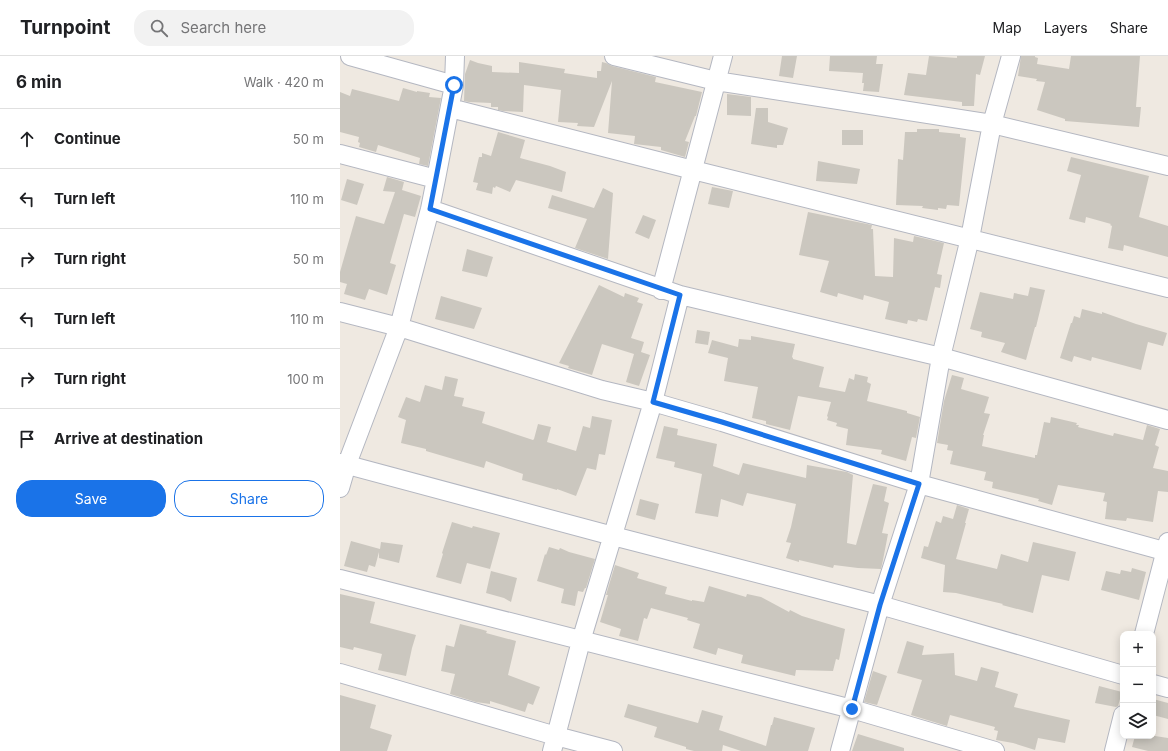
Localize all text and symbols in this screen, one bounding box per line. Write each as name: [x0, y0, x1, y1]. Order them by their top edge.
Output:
search box: [134, 10, 414, 46]
text: Turnpoint: [20, 16, 110, 39]
icon: search: [148, 17, 170, 39]
text: Search here: [180, 18, 266, 37]
text: Map: [993, 19, 1022, 36]
text: Layers: [1044, 19, 1088, 36]
text: Share: [1110, 19, 1148, 36]
text: 6 min: [16, 72, 62, 92]
text: Walk · 420 m: [244, 74, 324, 90]
route start: [445, 76, 463, 94]
icon: ahead: [16, 128, 38, 150]
text: Continue: [54, 129, 121, 148]
text: 50 m: [293, 131, 324, 147]
icon: left: [16, 188, 38, 210]
text: Turn left: [54, 189, 115, 208]
text: 110 m: [290, 191, 324, 207]
icon: right: [16, 248, 38, 270]
text: Turn right: [54, 249, 126, 268]
text: 50 m: [293, 251, 324, 267]
icon: left: [16, 308, 38, 330]
text: Turn left: [54, 309, 115, 328]
text: 110 m: [290, 311, 324, 327]
icon: right: [16, 368, 38, 390]
text: Turn right: [54, 369, 126, 388]
text: 100 m: [287, 371, 324, 387]
icon: arrive: [16, 428, 38, 450]
text: Arrive at destination: [54, 429, 203, 448]
button: Save: [16, 480, 166, 517]
button: Share: [174, 480, 324, 517]
map controls: [1120, 631, 1156, 739]
button: +: [1120, 631, 1156, 667]
button: −: [1120, 667, 1156, 703]
route end: [843, 700, 861, 718]
button: layers: [1120, 703, 1156, 739]

